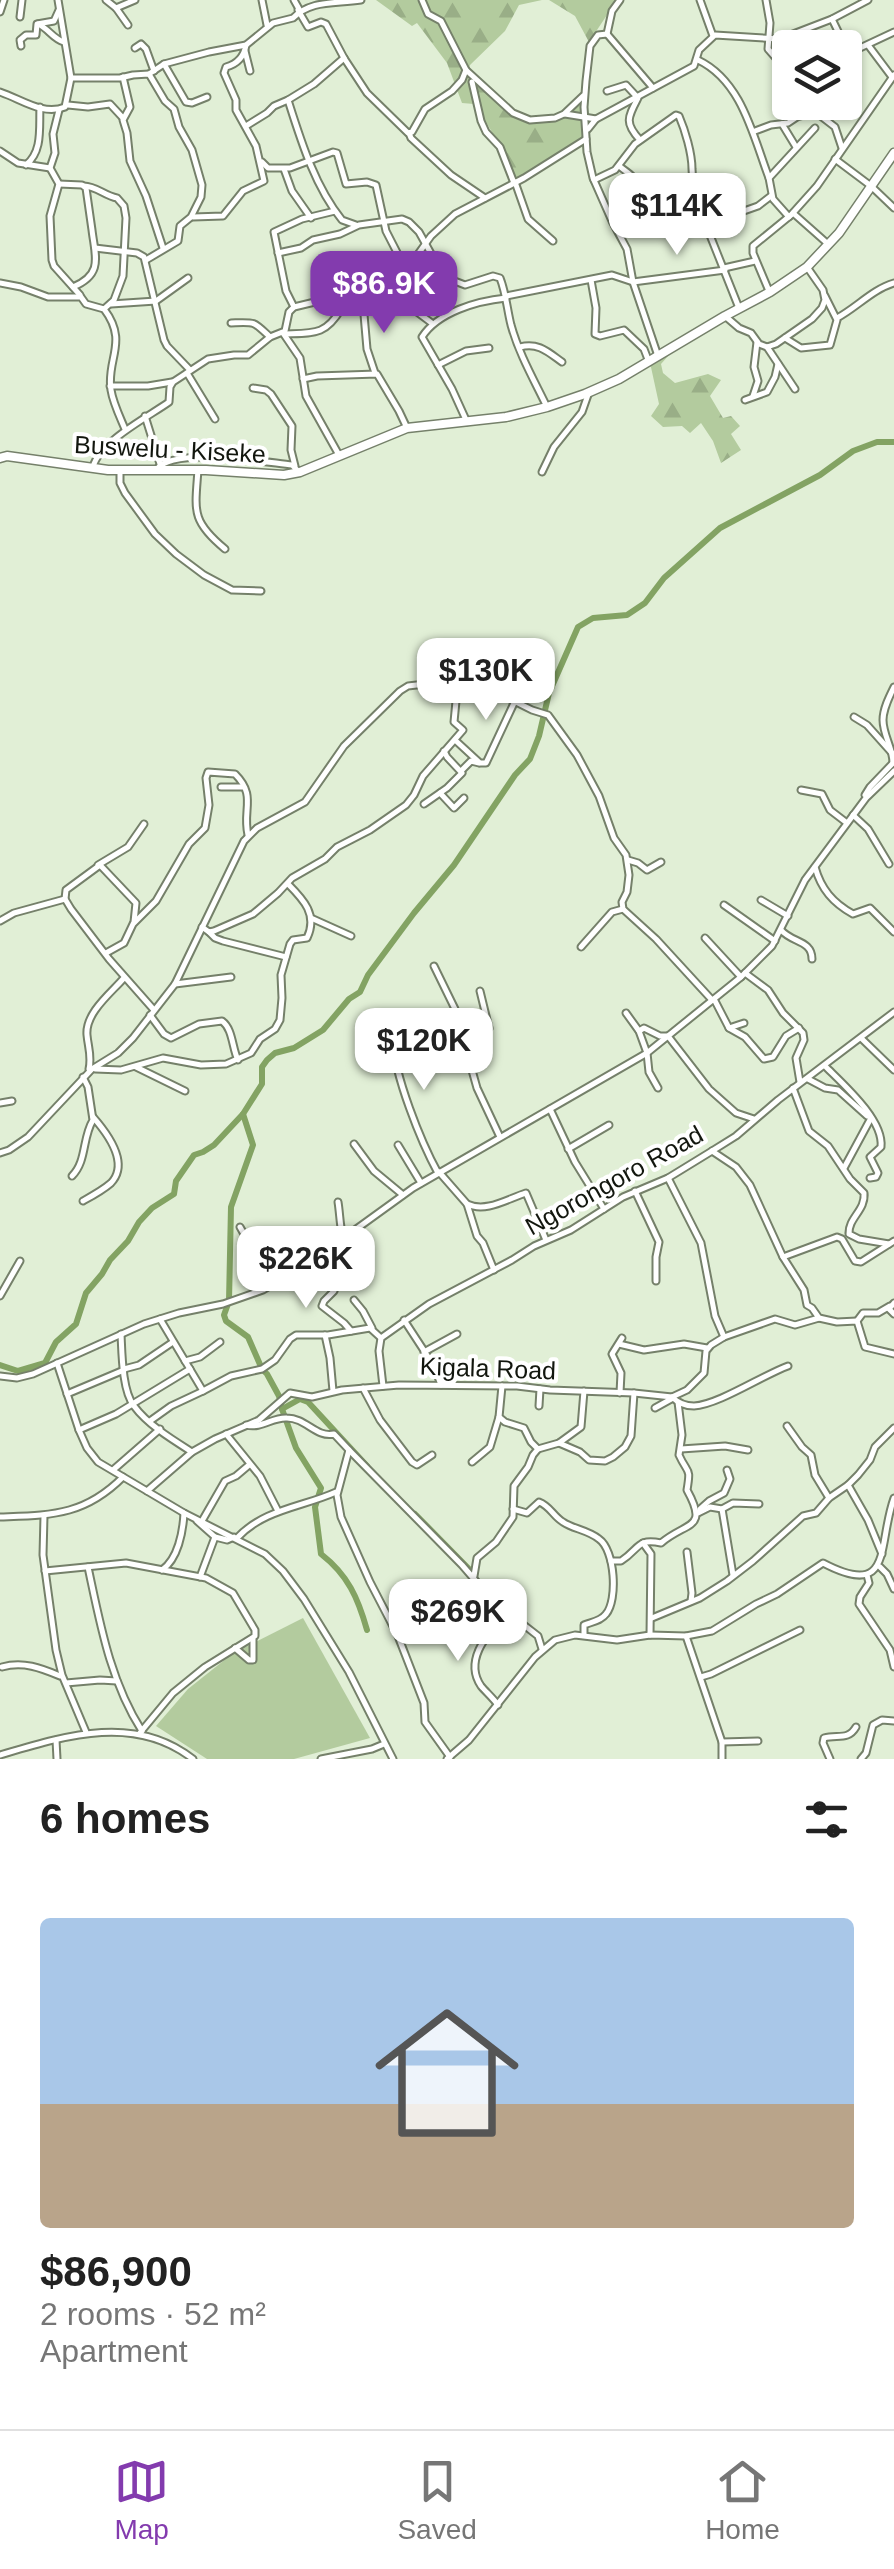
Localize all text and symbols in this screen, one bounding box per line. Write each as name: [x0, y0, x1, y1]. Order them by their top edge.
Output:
map controls: [772, 30, 862, 120]
button: layers: [772, 30, 862, 120]
pin: $114K: [607, 173, 747, 258]
text: $114K: [631, 187, 723, 223]
pin: $86.9K: [303, 251, 465, 336]
text: $86.9K: [332, 265, 436, 301]
street label: Buswelu - Kiseke: [74, 430, 266, 468]
pin: $130K: [416, 638, 556, 723]
text: $130K: [439, 652, 533, 688]
pin: $120K: [354, 1008, 494, 1093]
text: $120K: [377, 1022, 471, 1058]
street label: Ngorongoro Road: [520, 1120, 708, 1240]
pin: $226K: [236, 1226, 376, 1311]
text: $226K: [259, 1240, 353, 1276]
street label: Kigala Road: [419, 1352, 557, 1384]
pin: $269K: [388, 1579, 528, 1664]
text: $269K: [411, 1593, 505, 1629]
icon: filters: [799, 1792, 854, 1847]
text: 6 homes: [40, 1795, 210, 1842]
icon: home: [357, 1983, 537, 2163]
text: $86,900: [40, 2248, 192, 2295]
text: 2 rooms · 52 m²: [40, 2296, 266, 2332]
text: Apartment: [40, 2333, 188, 2369]
tab: Map: [114, 2454, 169, 2546]
tab: Saved: [397, 2454, 477, 2546]
tab: Home: [705, 2454, 780, 2546]

